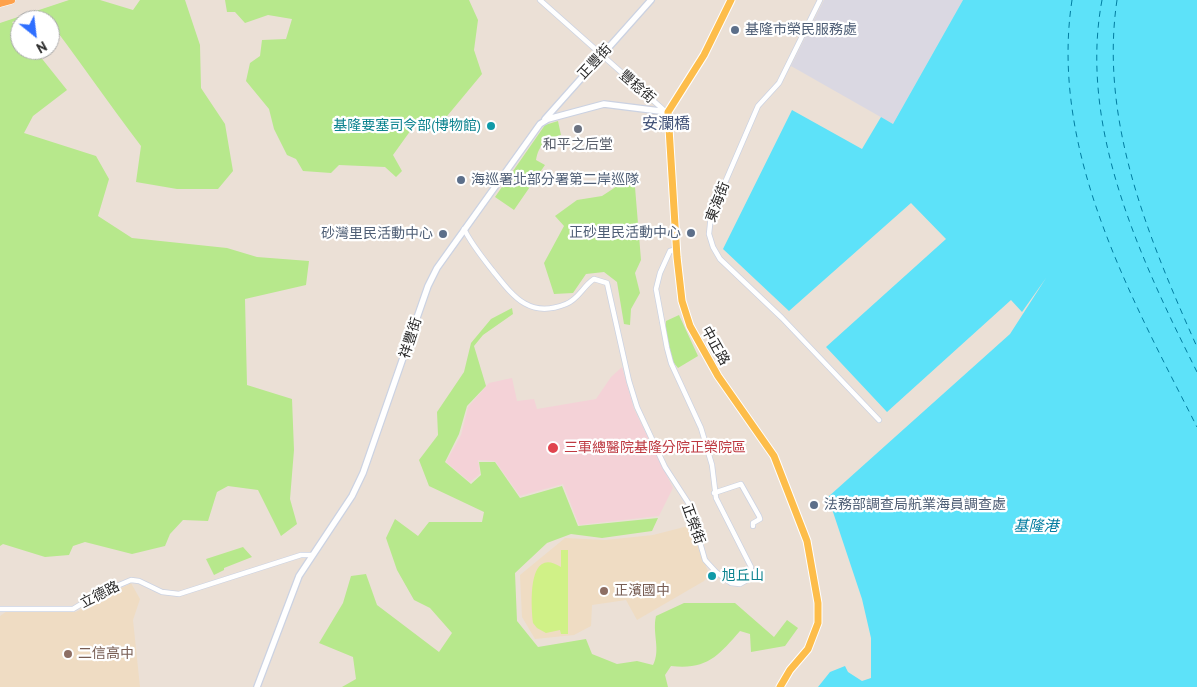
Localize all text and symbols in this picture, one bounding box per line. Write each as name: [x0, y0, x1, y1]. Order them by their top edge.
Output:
north arrow: [10, 10, 60, 60]
place label: 基隆市榮民服務處: [745, 22, 857, 38]
marker: 基隆市榮民服務處: [729, 24, 741, 36]
text: N: [33, 37, 50, 57]
street label: 正豐街: [575, 41, 615, 83]
street label: 豐稔街: [616, 67, 658, 107]
district label: 安瀾橋: [642, 114, 690, 134]
place label: 基隆要塞司令部(博物館): [333, 118, 481, 134]
marker: 基隆要塞司令部(博物館): [485, 120, 497, 132]
marker: 和平之后堂: [572, 123, 584, 135]
place label: 和平之后堂: [543, 137, 613, 153]
place label: 海巡署北部分署第二岸巡隊: [471, 172, 639, 188]
marker: 海巡署北部分署第二岸巡隊: [455, 174, 467, 186]
street label: 東海街: [703, 179, 733, 225]
place label: 正砂里民活動中心: [569, 225, 681, 241]
place label: 砂灣里民活動中心: [321, 226, 433, 242]
marker: 正砂里民活動中心: [685, 227, 697, 239]
marker: 砂灣里民活動中心: [437, 228, 449, 240]
street label: 祥豐街: [397, 315, 425, 361]
street label: 中正路: [697, 324, 733, 368]
place label: 三軍總醫院基隆分院正榮院區: [564, 440, 746, 456]
marker: 三軍總醫院基隆分院正榮院區: [546, 441, 560, 455]
place label: 法務部調查局航業海員調查處: [824, 497, 1006, 513]
marker: 法務部調查局航業海員調查處: [808, 499, 820, 511]
street label: 正榮街: [678, 501, 708, 547]
water label: 基隆港: [1014, 518, 1058, 536]
place label: 旭丘山: [722, 568, 764, 584]
marker: 旭丘山: [706, 570, 718, 582]
street label: 立德路: [77, 578, 123, 612]
place label: 正濱國中: [614, 583, 670, 599]
marker: 正濱國中: [598, 585, 610, 597]
place label: 二信高中: [78, 646, 134, 662]
marker: 二信高中: [62, 648, 74, 660]

